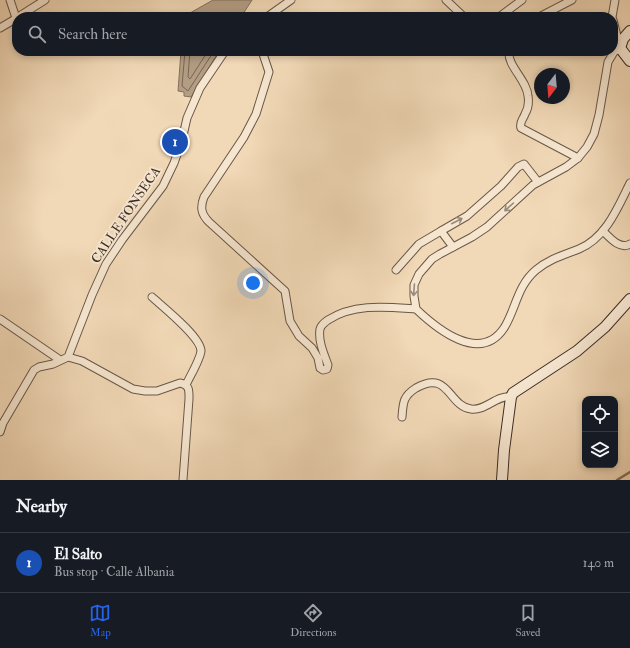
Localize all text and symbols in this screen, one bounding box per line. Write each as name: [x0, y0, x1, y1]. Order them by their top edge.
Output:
search box: [12, 12, 618, 56]
icon: search: [26, 23, 48, 45]
text: Search here: [58, 25, 127, 44]
north arrow: [534, 68, 570, 104]
pin: 1: [162, 127, 188, 157]
street label: CALLE FONSECA: [88, 163, 165, 266]
one-way arrow: [504, 202, 514, 212]
one-way arrow: [451, 217, 463, 225]
your location: [243, 273, 263, 293]
one-way arrow: [411, 283, 418, 296]
map controls: [582, 396, 618, 468]
button: locate: [582, 396, 618, 432]
button: layers: [582, 432, 618, 468]
text: Nearby: [16, 496, 67, 517]
text: El Salto: [54, 545, 102, 564]
text: 1: [27, 555, 31, 571]
text: 140 m: [583, 555, 614, 571]
text: Bus stop · Calle Albania: [54, 564, 174, 580]
tab: Map: [89, 602, 111, 639]
tab: Directions: [290, 602, 337, 639]
tab: Saved: [515, 602, 541, 639]

